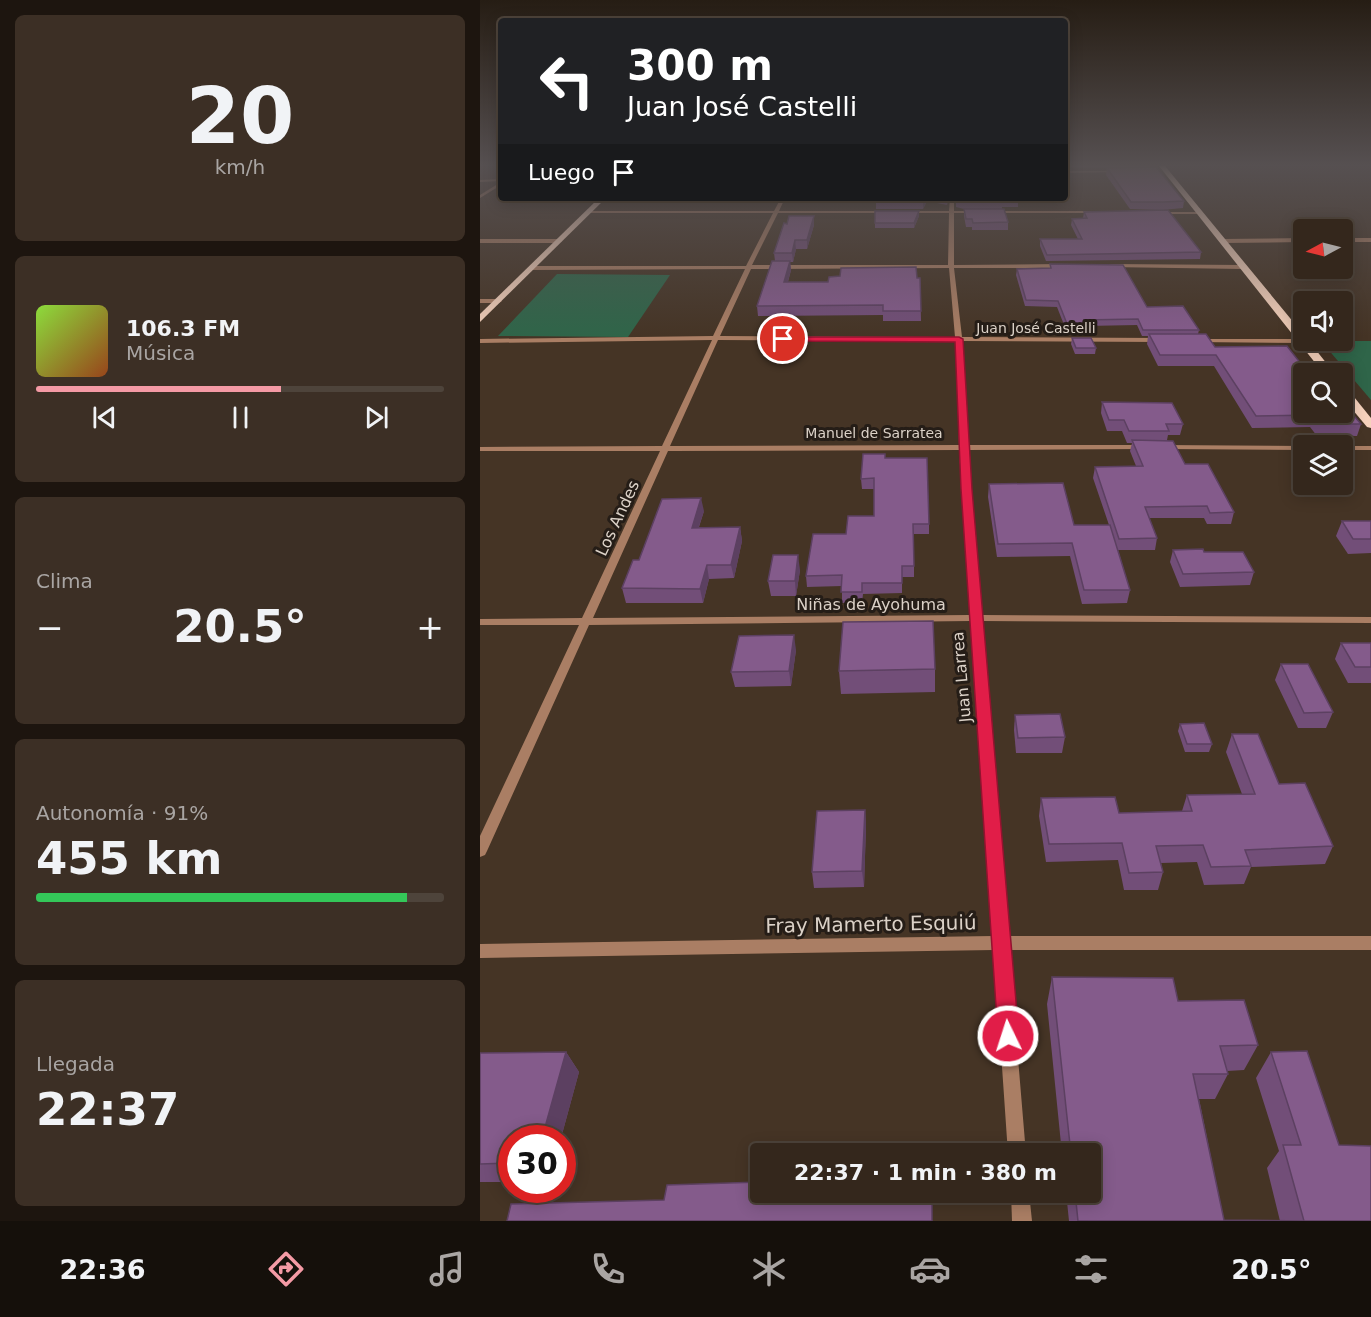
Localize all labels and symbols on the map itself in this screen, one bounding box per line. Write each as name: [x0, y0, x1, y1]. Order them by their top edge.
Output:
north arrow: [1293, 219, 1353, 279]
pin: [757, 313, 808, 364]
street label: Juan José Castelli: [975, 320, 1096, 336]
street label: Manuel de Sarratea: [805, 425, 943, 441]
street label: Los Andes: [592, 477, 643, 559]
street label: Niñas de Ayohuma: [796, 595, 946, 614]
street label: Juan Larrea: [948, 631, 975, 724]
street label: Fray Mamerto Esquiú: [765, 910, 977, 938]
position arrow: [976, 1004, 1040, 1068]
speed limit sign: 30: [498, 1125, 576, 1203]

